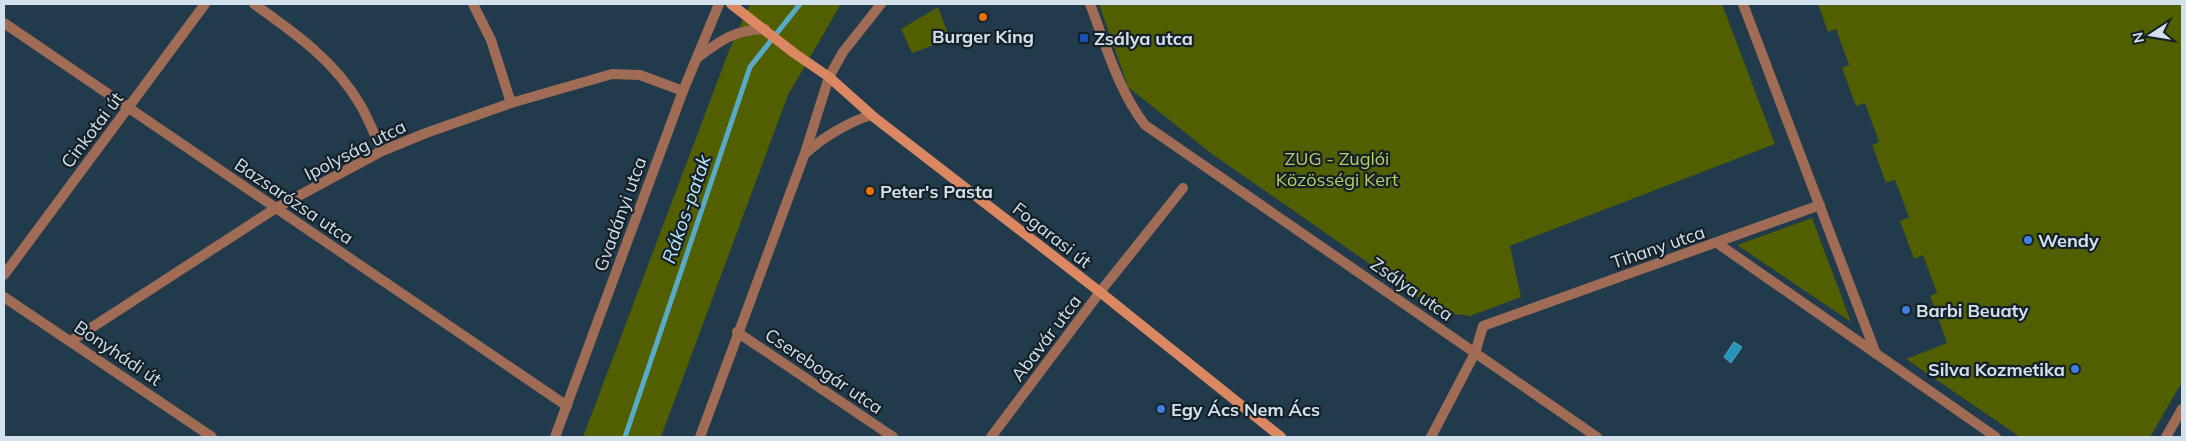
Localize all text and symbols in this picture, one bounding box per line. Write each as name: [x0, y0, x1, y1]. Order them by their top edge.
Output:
north arrow: [2126, 10, 2176, 60]
marker: Burger King: [977, 11, 989, 23]
place label: Burger King: [932, 25, 1034, 48]
place label: Zsálya utca: [1094, 27, 1193, 50]
text: N: [2128, 31, 2148, 45]
marker: Zsálya utca: [1078, 32, 1090, 44]
street label: Cinkotai út: [56, 87, 128, 173]
street label: Ipolyság utca: [300, 115, 410, 185]
park label: ZUG - Zuglói Közösségi Kert: [1276, 147, 1398, 191]
water label: Rákos-patak: [656, 150, 716, 266]
street label: Bazsarózsa utca: [230, 153, 358, 249]
street label: Gvadányi utca: [589, 154, 651, 274]
place label: Peter's Pasta: [880, 180, 993, 203]
marker: Peter's Pasta: [864, 185, 876, 197]
street label: Fogarasi út: [1008, 197, 1096, 273]
street label: Tihany utca: [1608, 220, 1708, 274]
place label: Wendy: [2038, 229, 2099, 252]
marker: Wendy: [2022, 234, 2034, 246]
street label: Zsálya utca: [1366, 252, 1458, 326]
street label: Abavár utca: [1006, 290, 1086, 386]
place label: Barbi Beuaty: [1916, 299, 2029, 322]
marker: Barbi Beuaty: [1900, 304, 1912, 316]
street label: Bonyhádi út: [70, 315, 166, 391]
street label: Cserebogár utca: [761, 323, 887, 419]
place label: Silva Kozmetika: [1928, 358, 2065, 381]
marker: Silva Kozmetika: [2069, 363, 2081, 375]
place label: Egy Ács Nem Ács: [1171, 398, 1320, 421]
marker: Egy Ács Nem Ács: [1155, 403, 1167, 415]

